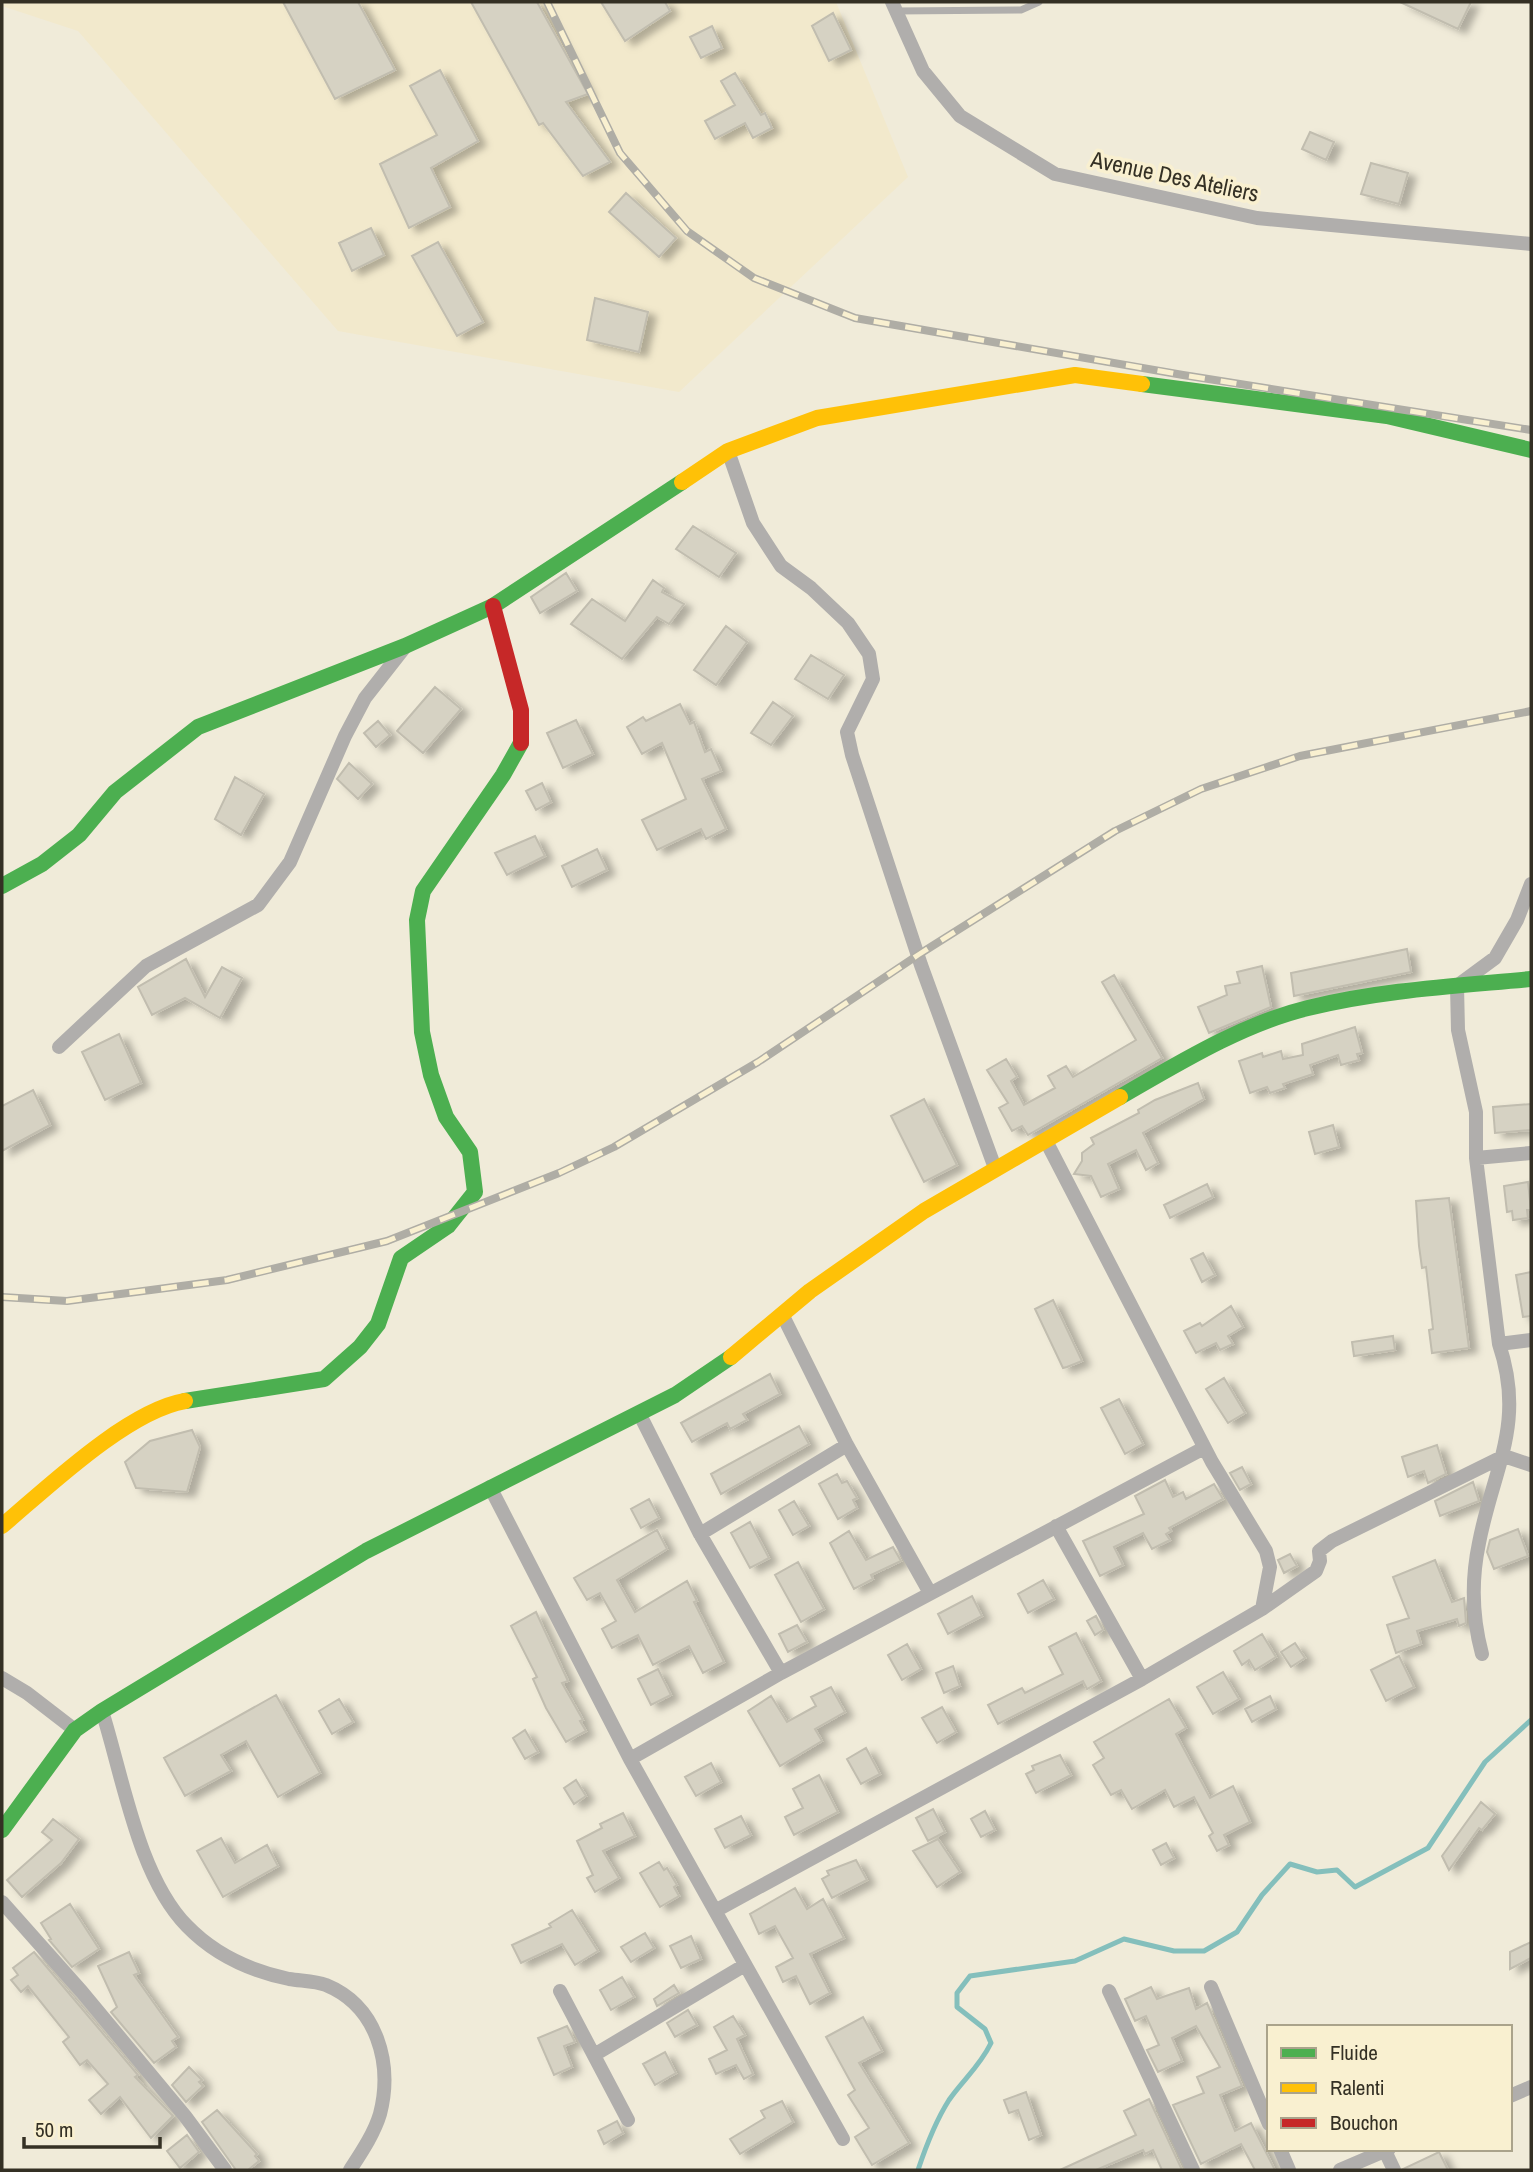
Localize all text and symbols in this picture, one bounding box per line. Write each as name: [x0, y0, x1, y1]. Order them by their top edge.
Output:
street label: Avenue Des Ateliers: [1087, 143, 1262, 209]
legend: [1267, 2025, 1512, 2151]
text: Fluide: [1330, 2038, 1378, 2067]
text: Ralenti: [1330, 2073, 1385, 2102]
scale bar: [24, 2106, 161, 2150]
text: Bouchon: [1330, 2108, 1398, 2137]
text: 50 m: [35, 2115, 73, 2144]

